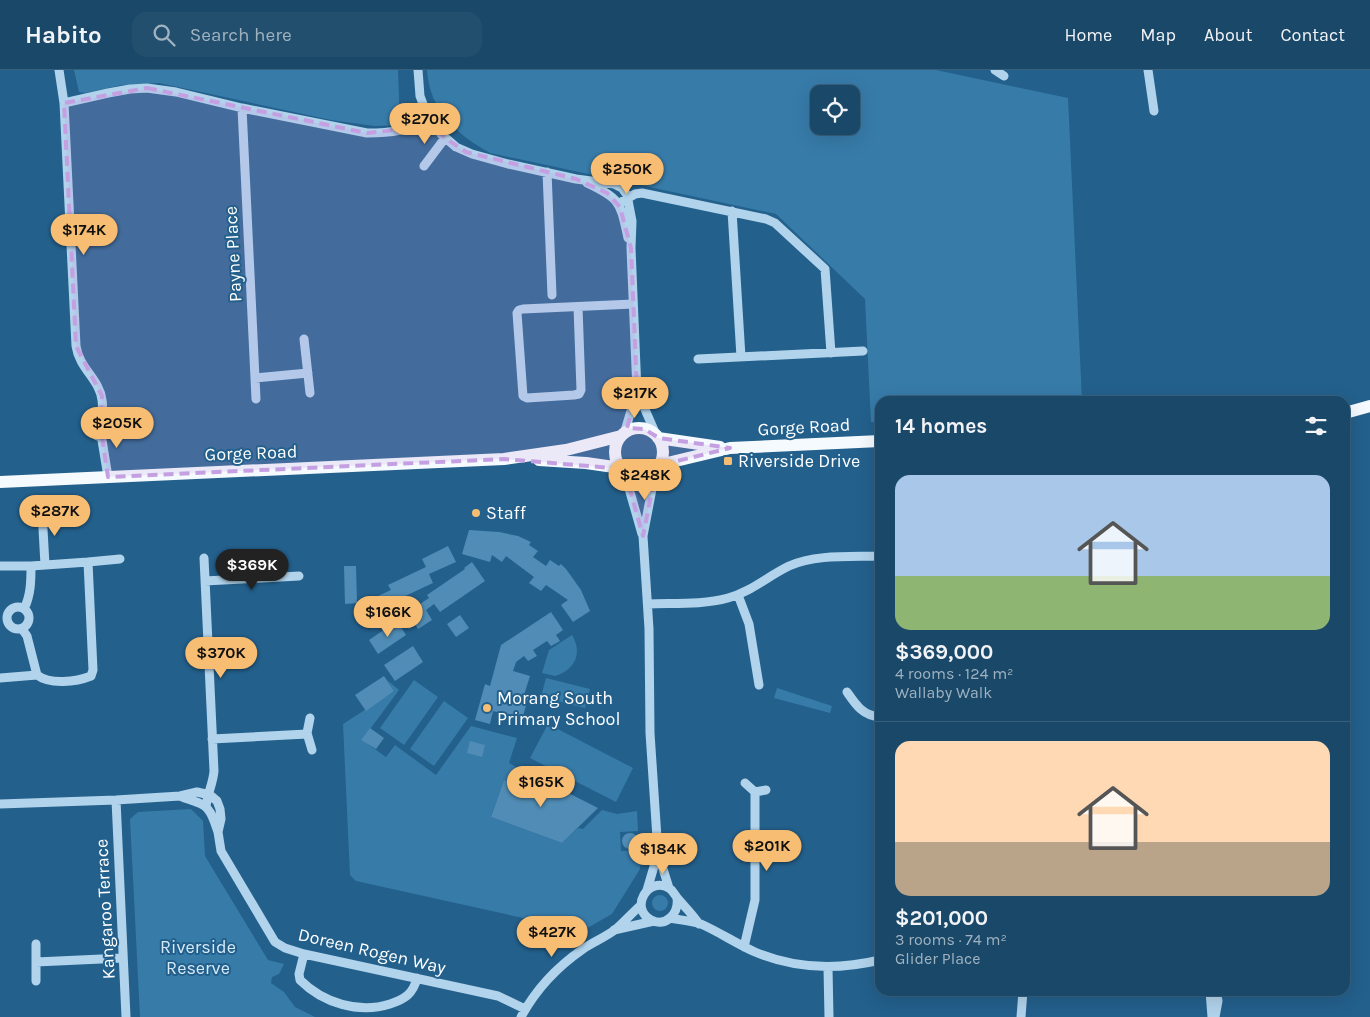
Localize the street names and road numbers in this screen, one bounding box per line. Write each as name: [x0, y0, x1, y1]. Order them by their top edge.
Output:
street label: Payne Place: [220, 205, 246, 303]
street label: Gorge Road: [757, 414, 851, 440]
street label: Gorge Road: [204, 440, 298, 466]
street label: Kangaroo Terrace: [90, 838, 120, 980]
street label: Doreen Rogen Way: [296, 923, 449, 979]

